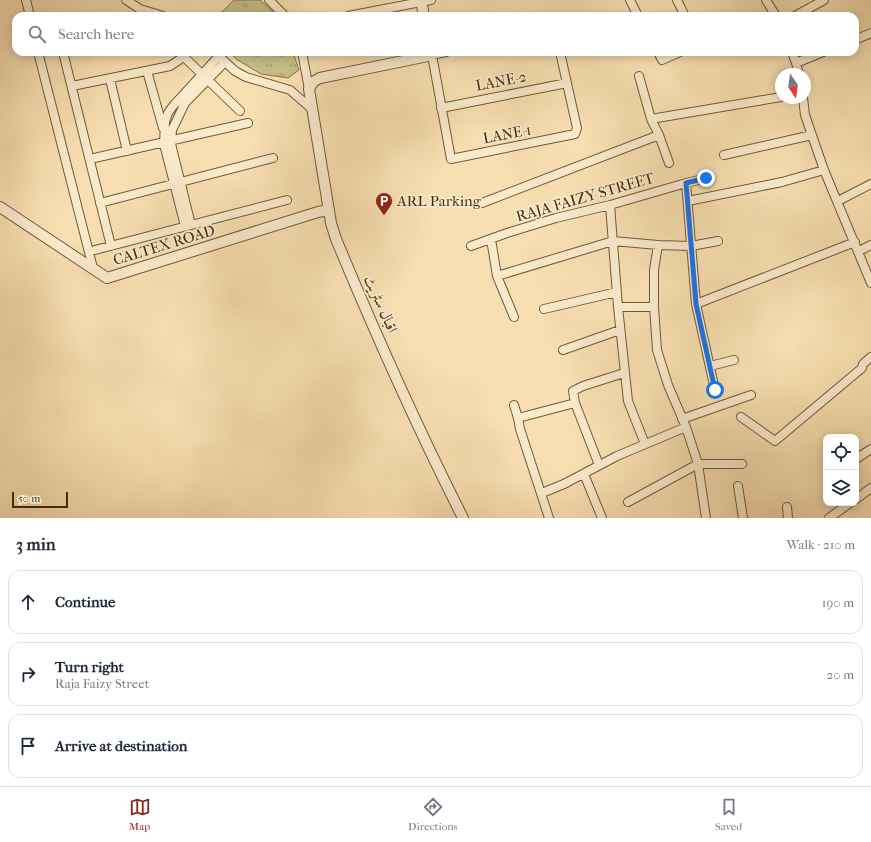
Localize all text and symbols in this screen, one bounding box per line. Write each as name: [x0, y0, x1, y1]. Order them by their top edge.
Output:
search box: [12, 12, 859, 56]
icon: search: [26, 23, 48, 45]
text: Search here: [58, 25, 134, 43]
street label: LANE-2: [474, 67, 528, 95]
north arrow: [775, 68, 811, 104]
street label: LANE-1: [481, 121, 533, 147]
street label: RAJA FAIZY STREET: [514, 168, 657, 225]
route end: [697, 169, 715, 187]
parking icon: ARL Parking: [374, 191, 394, 216]
place label: ARL Parking: [396, 192, 482, 210]
street label: CALTEX ROAD: [111, 221, 217, 269]
street label: اقبال سٹریٹ: [359, 272, 402, 336]
route start: [706, 381, 724, 399]
map controls: [823, 434, 859, 506]
button: locate: [823, 434, 859, 470]
button: layers: [823, 470, 859, 506]
scale bar: [12, 490, 68, 509]
text: 50 m: [18, 492, 40, 505]
text: 3 min: [16, 534, 56, 554]
text: Walk · 210 m: [787, 537, 855, 552]
icon: ahead: [17, 591, 39, 613]
text: Continue: [55, 593, 115, 611]
text: 190 m: [822, 595, 854, 610]
text: Turn right: [55, 658, 124, 676]
icon: right: [17, 663, 39, 685]
text: 20 m: [827, 667, 854, 682]
text: Raja Faizy Street: [55, 676, 149, 691]
icon: arrive: [17, 735, 39, 757]
text: Arrive at destination: [55, 737, 187, 755]
tab: Map: [129, 796, 151, 833]
tab: Directions: [408, 796, 458, 833]
tab: Saved: [715, 796, 742, 833]

